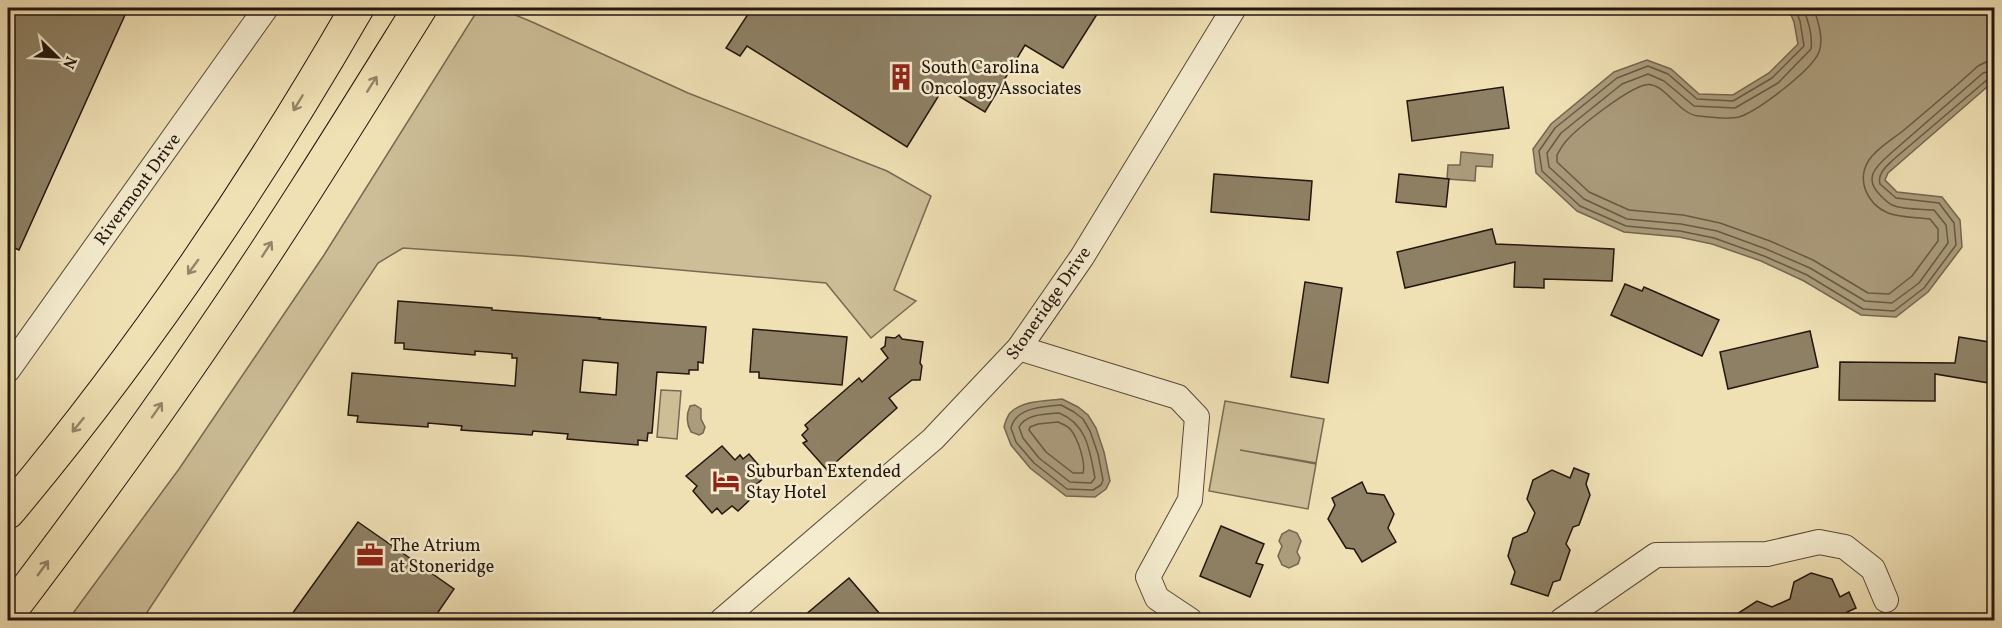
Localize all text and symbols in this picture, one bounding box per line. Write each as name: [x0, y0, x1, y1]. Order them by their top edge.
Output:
north arrow: [27, 27, 87, 87]
text: N: [56, 53, 81, 72]
place label: South Carolina Oncology Associates: [921, 56, 1082, 102]
building icon: South Carolina Oncology Associates: [886, 62, 916, 92]
one-way arrow: [367, 76, 379, 93]
one-way arrow: [292, 94, 304, 111]
street label: Rivermont Drive: [89, 129, 187, 251]
one-way arrow: [261, 241, 273, 257]
street label: Stoneridge Drive: [1001, 242, 1098, 366]
one-way arrow: [187, 259, 199, 275]
one-way arrow: [151, 402, 163, 418]
one-way arrow: [72, 417, 85, 433]
place label: Suburban Extended Stay Hotel: [746, 460, 901, 506]
hotel icon: Suburban Extended Stay Hotel: [711, 466, 741, 496]
place label: The Atrium at Stoneridge: [390, 534, 494, 580]
office icon: The Atrium at Stoneridge: [355, 540, 385, 570]
one-way arrow: [37, 560, 49, 576]

